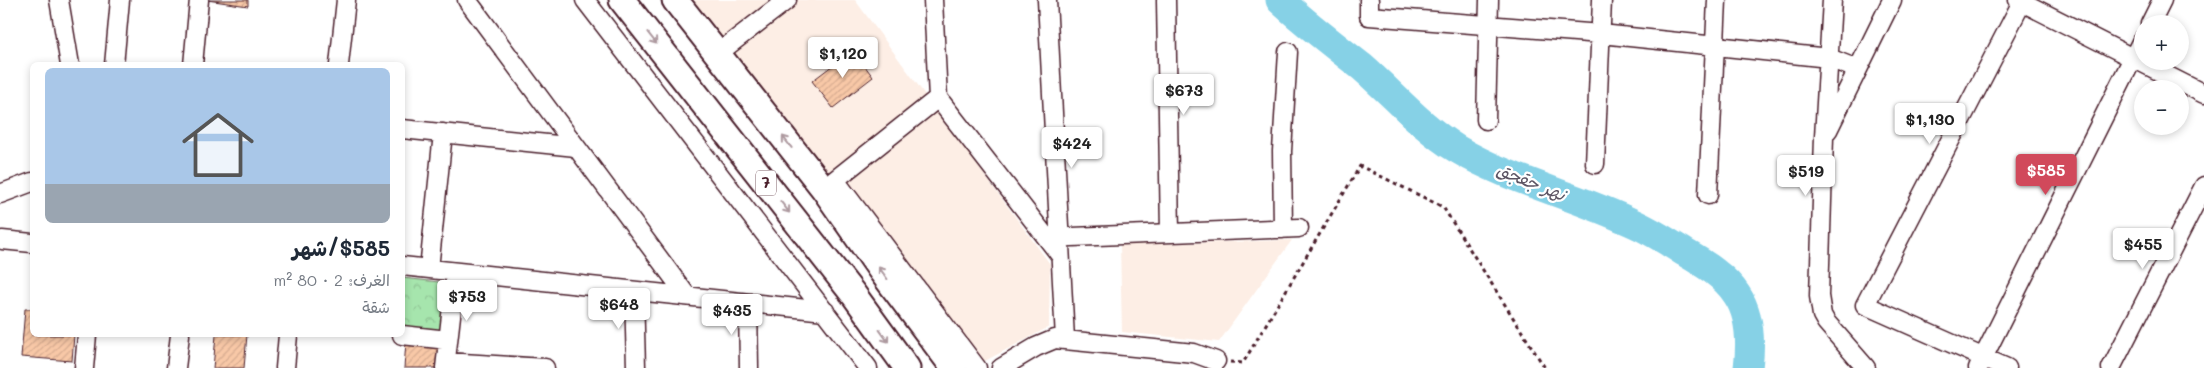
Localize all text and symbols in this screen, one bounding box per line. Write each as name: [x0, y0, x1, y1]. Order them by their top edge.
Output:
map controls: [2134, 15, 2189, 135]
button: +: [2134, 15, 2189, 70]
one-way arrow: [647, 31, 658, 44]
pin: $1,120: [802, 36, 884, 79]
text: $1,120: [819, 42, 867, 63]
pin: $673: [1154, 74, 1214, 116]
text: $673: [1165, 79, 1203, 100]
button: −: [2134, 80, 2189, 135]
icon: home: [173, 100, 263, 190]
pin: $1,130: [1889, 102, 1971, 145]
text: $1,130: [1906, 108, 1954, 129]
pin: $424: [1042, 126, 1102, 169]
text: $424: [1052, 132, 1092, 153]
one-way arrow: [781, 136, 792, 149]
pin: $519: [1776, 154, 1836, 197]
pin: $585: [2016, 154, 2076, 196]
water label: نهر جقجق: [1493, 156, 1572, 207]
text: $585: [2027, 159, 2065, 180]
text: $519: [1788, 160, 1824, 181]
road number: 7: [756, 170, 776, 196]
one-way arrow: [780, 200, 790, 214]
pin: $455: [2113, 228, 2173, 270]
text: $455: [2124, 233, 2162, 254]
text: $585/شهر: [292, 234, 390, 261]
one-way arrow: [878, 266, 888, 280]
text: الغرف: 2 · 80 m²: [273, 269, 390, 290]
pin: $753: [437, 280, 497, 322]
text: $753: [448, 285, 486, 306]
pin: $648: [589, 288, 649, 330]
text: $648: [599, 293, 639, 314]
pin: $435: [702, 294, 762, 336]
text: شقة: [362, 296, 390, 317]
text: $435: [713, 299, 751, 320]
one-way arrow: [879, 329, 889, 343]

